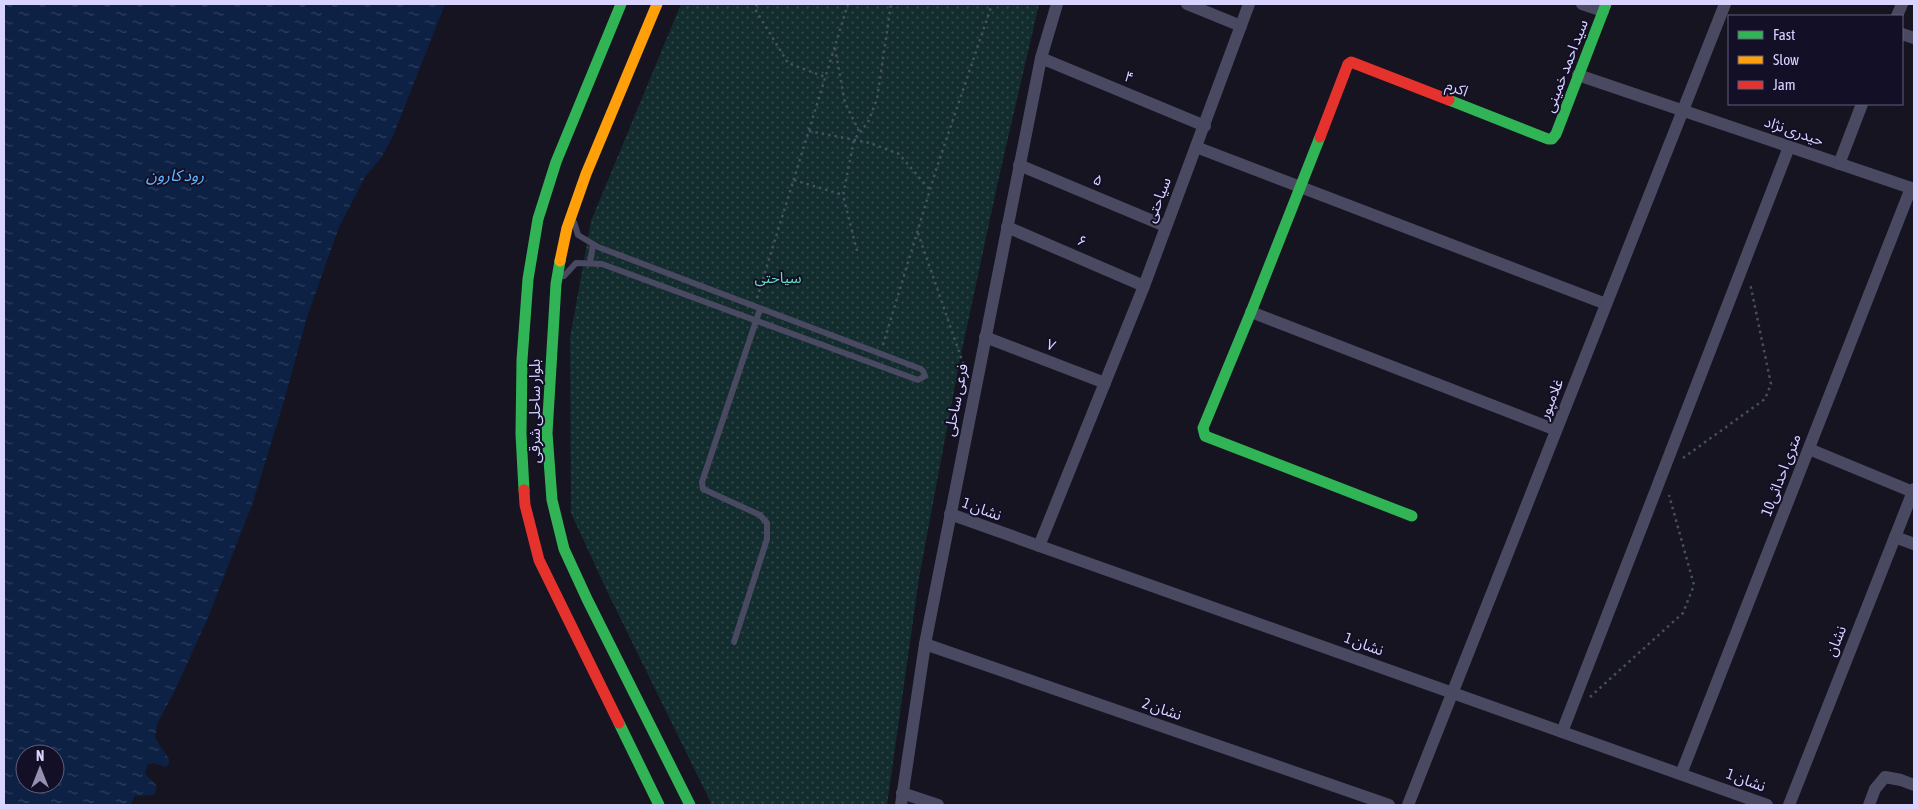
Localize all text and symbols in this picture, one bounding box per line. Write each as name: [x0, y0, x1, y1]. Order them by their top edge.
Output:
legend: [1728, 15, 1903, 105]
street label: سید احمد خمینی: [1540, 17, 1592, 115]
text: Fast: [1773, 26, 1795, 43]
text: Slow: [1773, 51, 1799, 68]
street label: ۴: [1122, 67, 1136, 86]
street label: اکرم: [1443, 76, 1471, 102]
text: Jam: [1773, 76, 1796, 93]
street label: حیدری نژاد: [1762, 112, 1826, 150]
water label: رود کارون: [146, 166, 204, 185]
street label: ۵: [1091, 170, 1105, 189]
street label: سیاحتی: [1141, 175, 1175, 225]
street label: ۶: [1075, 231, 1089, 250]
park label: سیاحتی: [754, 269, 802, 287]
street label: ۷: [1044, 335, 1059, 354]
street label: بلوار ساحلی شرقی: [526, 359, 544, 463]
street label: فرعی ساحلی: [940, 362, 972, 438]
street label: غلامپور: [1534, 375, 1569, 423]
street label: 10متری احداثی: [1757, 431, 1805, 519]
street label: نشان 1: [960, 494, 1004, 524]
street label: نشان: [1822, 623, 1850, 659]
street label: نشان 1: [1342, 629, 1386, 659]
street label: نشان 2: [1140, 694, 1184, 724]
north arrow: [15, 744, 65, 794]
text: N: [36, 748, 44, 764]
street label: نشان 1: [1724, 765, 1768, 795]

